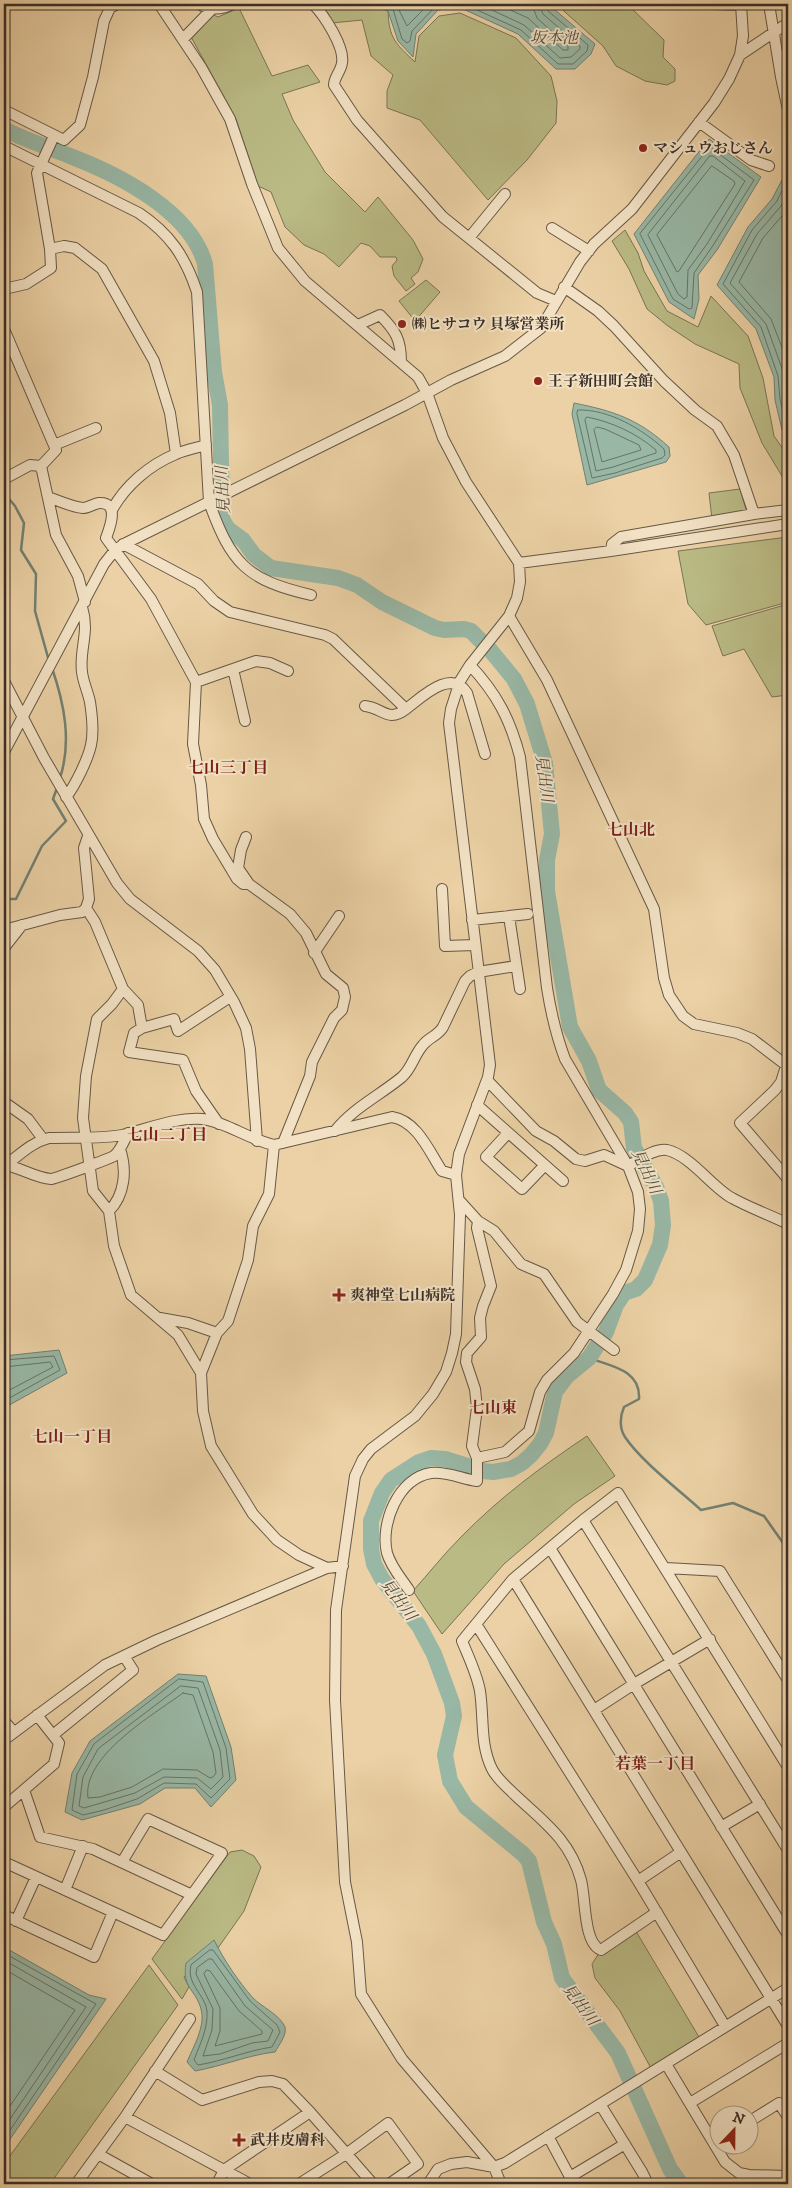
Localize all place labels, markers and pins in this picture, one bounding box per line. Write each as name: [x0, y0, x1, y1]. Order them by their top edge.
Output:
place label: マシュウおじさん: [653, 139, 773, 158]
marker: マシュウおじさん: [637, 142, 649, 154]
place label: ㈱ヒサコウ 貝塚営業所: [412, 315, 565, 334]
marker: ㈱ヒサコウ 貝塚営業所: [396, 318, 408, 330]
place label: 王子新田町会館: [548, 372, 653, 391]
marker: 王子新田町会館: [532, 375, 544, 387]
place label: 爽神堂七山病院: [350, 1286, 455, 1305]
marker: 爽神堂七山病院: [332, 1288, 346, 1302]
place label: 武井皮膚科: [250, 2131, 325, 2150]
marker: 武井皮膚科: [232, 2133, 246, 2147]

